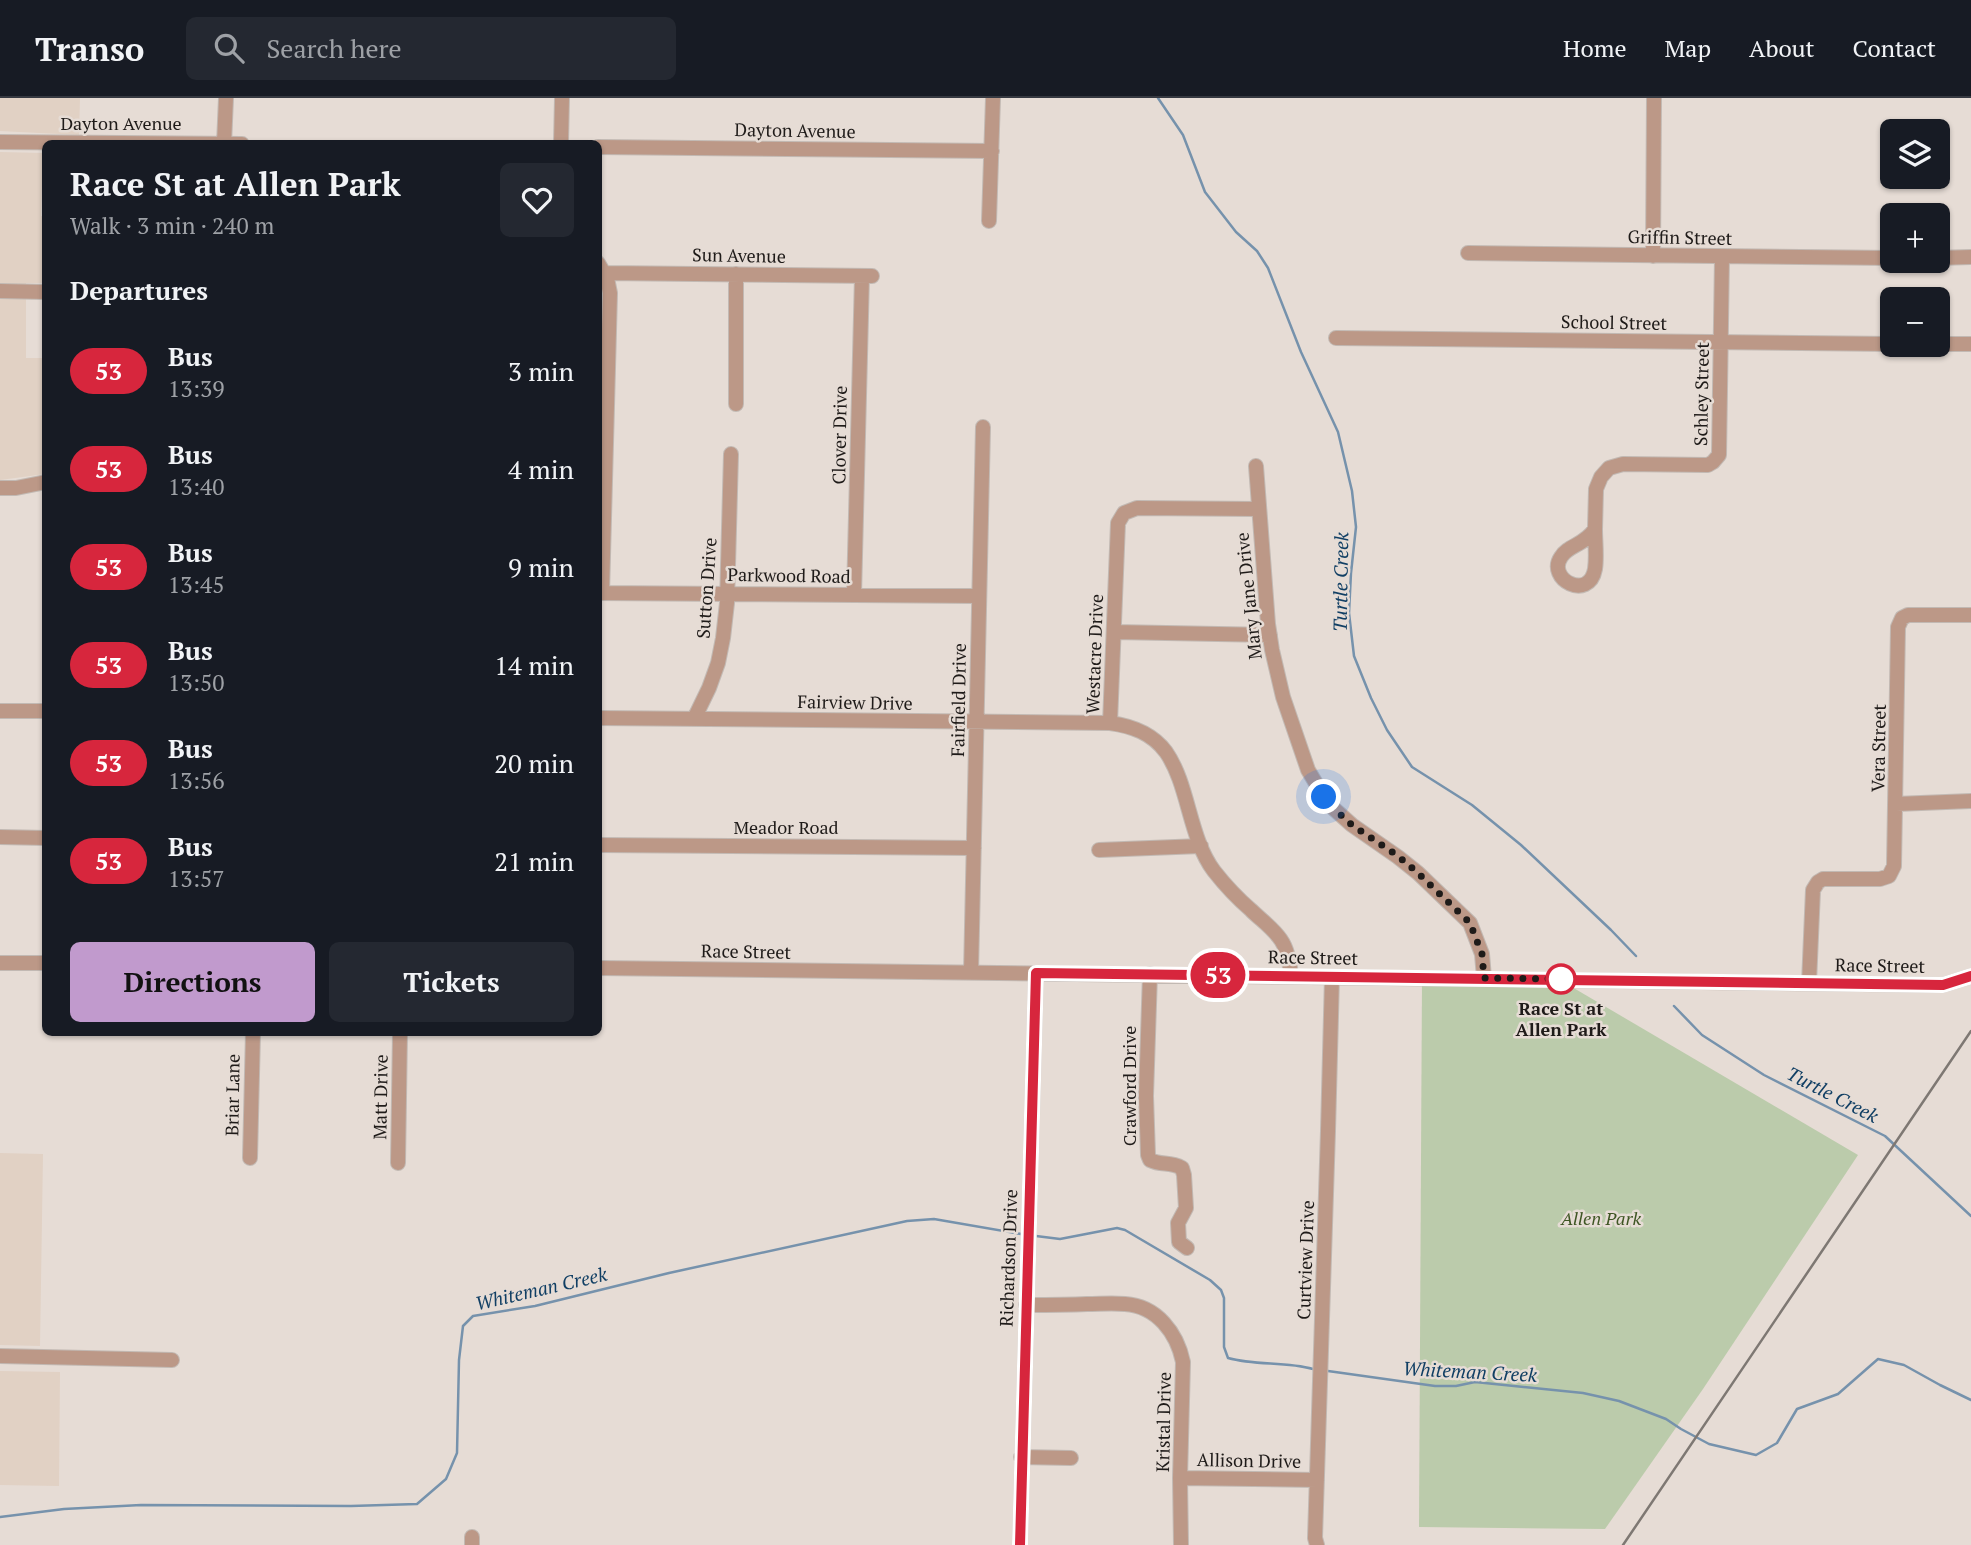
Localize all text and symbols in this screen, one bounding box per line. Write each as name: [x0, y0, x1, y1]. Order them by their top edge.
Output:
search box: [186, 17, 676, 80]
text: Transo: [35, 27, 144, 70]
icon: search: [210, 29, 248, 67]
text: Search here: [266, 31, 402, 65]
text: Home: [1563, 32, 1627, 64]
text: Map: [1665, 32, 1711, 64]
text: About: [1749, 32, 1815, 64]
text: Contact: [1853, 32, 1936, 64]
street label: Dayton Avenue: [60, 111, 182, 135]
street label: Dayton Avenue: [734, 117, 856, 143]
map controls: [1880, 119, 1950, 357]
button: layers: [1880, 119, 1950, 189]
text: Race St at Allen Park: [70, 162, 401, 205]
button: heart: [500, 163, 574, 237]
button: +: [1880, 203, 1950, 273]
text: Walk · 3 min · 240 m: [70, 210, 274, 241]
street label: Griffin Street: [1627, 224, 1733, 250]
street label: Sun Avenue: [692, 242, 786, 268]
text: Departures: [70, 273, 208, 307]
button: −: [1880, 287, 1950, 357]
street label: School Street: [1561, 309, 1668, 335]
text: Bus: [168, 339, 213, 373]
street label: Schley Street: [1688, 341, 1714, 446]
text: 3 min: [508, 354, 574, 388]
text: 53: [95, 355, 122, 387]
text: 13:39: [168, 373, 225, 404]
street label: Clover Drive: [826, 385, 852, 485]
text: Bus: [168, 437, 213, 471]
text: 4 min: [508, 452, 574, 486]
text: 53: [95, 453, 122, 485]
text: 13:40: [168, 471, 225, 502]
street label: Mary Jane Drive: [1229, 531, 1267, 661]
water label: Turtle Creek: [1327, 531, 1353, 632]
text: Bus: [168, 535, 213, 569]
street label: Sutton Drive: [690, 537, 722, 639]
text: 9 min: [508, 550, 574, 584]
text: 53: [95, 551, 122, 583]
street label: Parkwood Road: [727, 562, 851, 588]
text: 13:45: [168, 569, 225, 600]
street label: Westacre Drive: [1080, 594, 1108, 714]
text: Bus: [168, 633, 213, 667]
street label: Fairfield Drive: [945, 643, 971, 757]
text: 14 min: [494, 648, 574, 682]
text: 53: [95, 649, 122, 681]
text: 13:50: [168, 667, 225, 698]
street label: Fairview Drive: [797, 689, 913, 715]
street label: Vera Street: [1865, 703, 1891, 792]
text: Bus: [168, 731, 213, 765]
text: 20 min: [494, 746, 574, 780]
text: 53: [95, 747, 122, 779]
text: 13:56: [168, 765, 225, 796]
your location: [1306, 779, 1341, 814]
street label: Meador Road: [733, 815, 839, 839]
text: Bus: [168, 829, 213, 863]
text: 21 min: [494, 844, 574, 878]
text: 53: [95, 845, 122, 877]
text: 13:57: [168, 863, 225, 894]
street label: Race Street: [701, 938, 792, 964]
button: Directions: [70, 942, 315, 1022]
button: Tickets: [329, 942, 574, 1022]
street label: Race Street: [1268, 944, 1359, 970]
line badge: 53: [1186, 952, 1250, 998]
street label: Race Street: [1835, 952, 1926, 978]
text: 53: [1204, 959, 1232, 991]
marker: Race St at Allen Park: [1546, 964, 1576, 994]
place label: Race St at Allen Park: [1516, 996, 1607, 1041]
street label: Crawford Drive: [1117, 1026, 1141, 1146]
street label: Briar Lane: [219, 1054, 245, 1136]
street label: Matt Drive: [367, 1054, 393, 1140]
water label: Turtle Creek: [1783, 1060, 1884, 1128]
street label: Richardson Drive: [994, 1189, 1022, 1327]
street label: Curtview Drive: [1291, 1200, 1319, 1320]
park label: Allen Park: [1560, 1206, 1641, 1230]
water label: Whiteman Creek: [473, 1261, 610, 1315]
water label: Whiteman Creek: [1402, 1355, 1539, 1387]
street label: Kristal Drive: [1150, 1372, 1176, 1472]
street label: Allison Drive: [1197, 1447, 1301, 1473]

